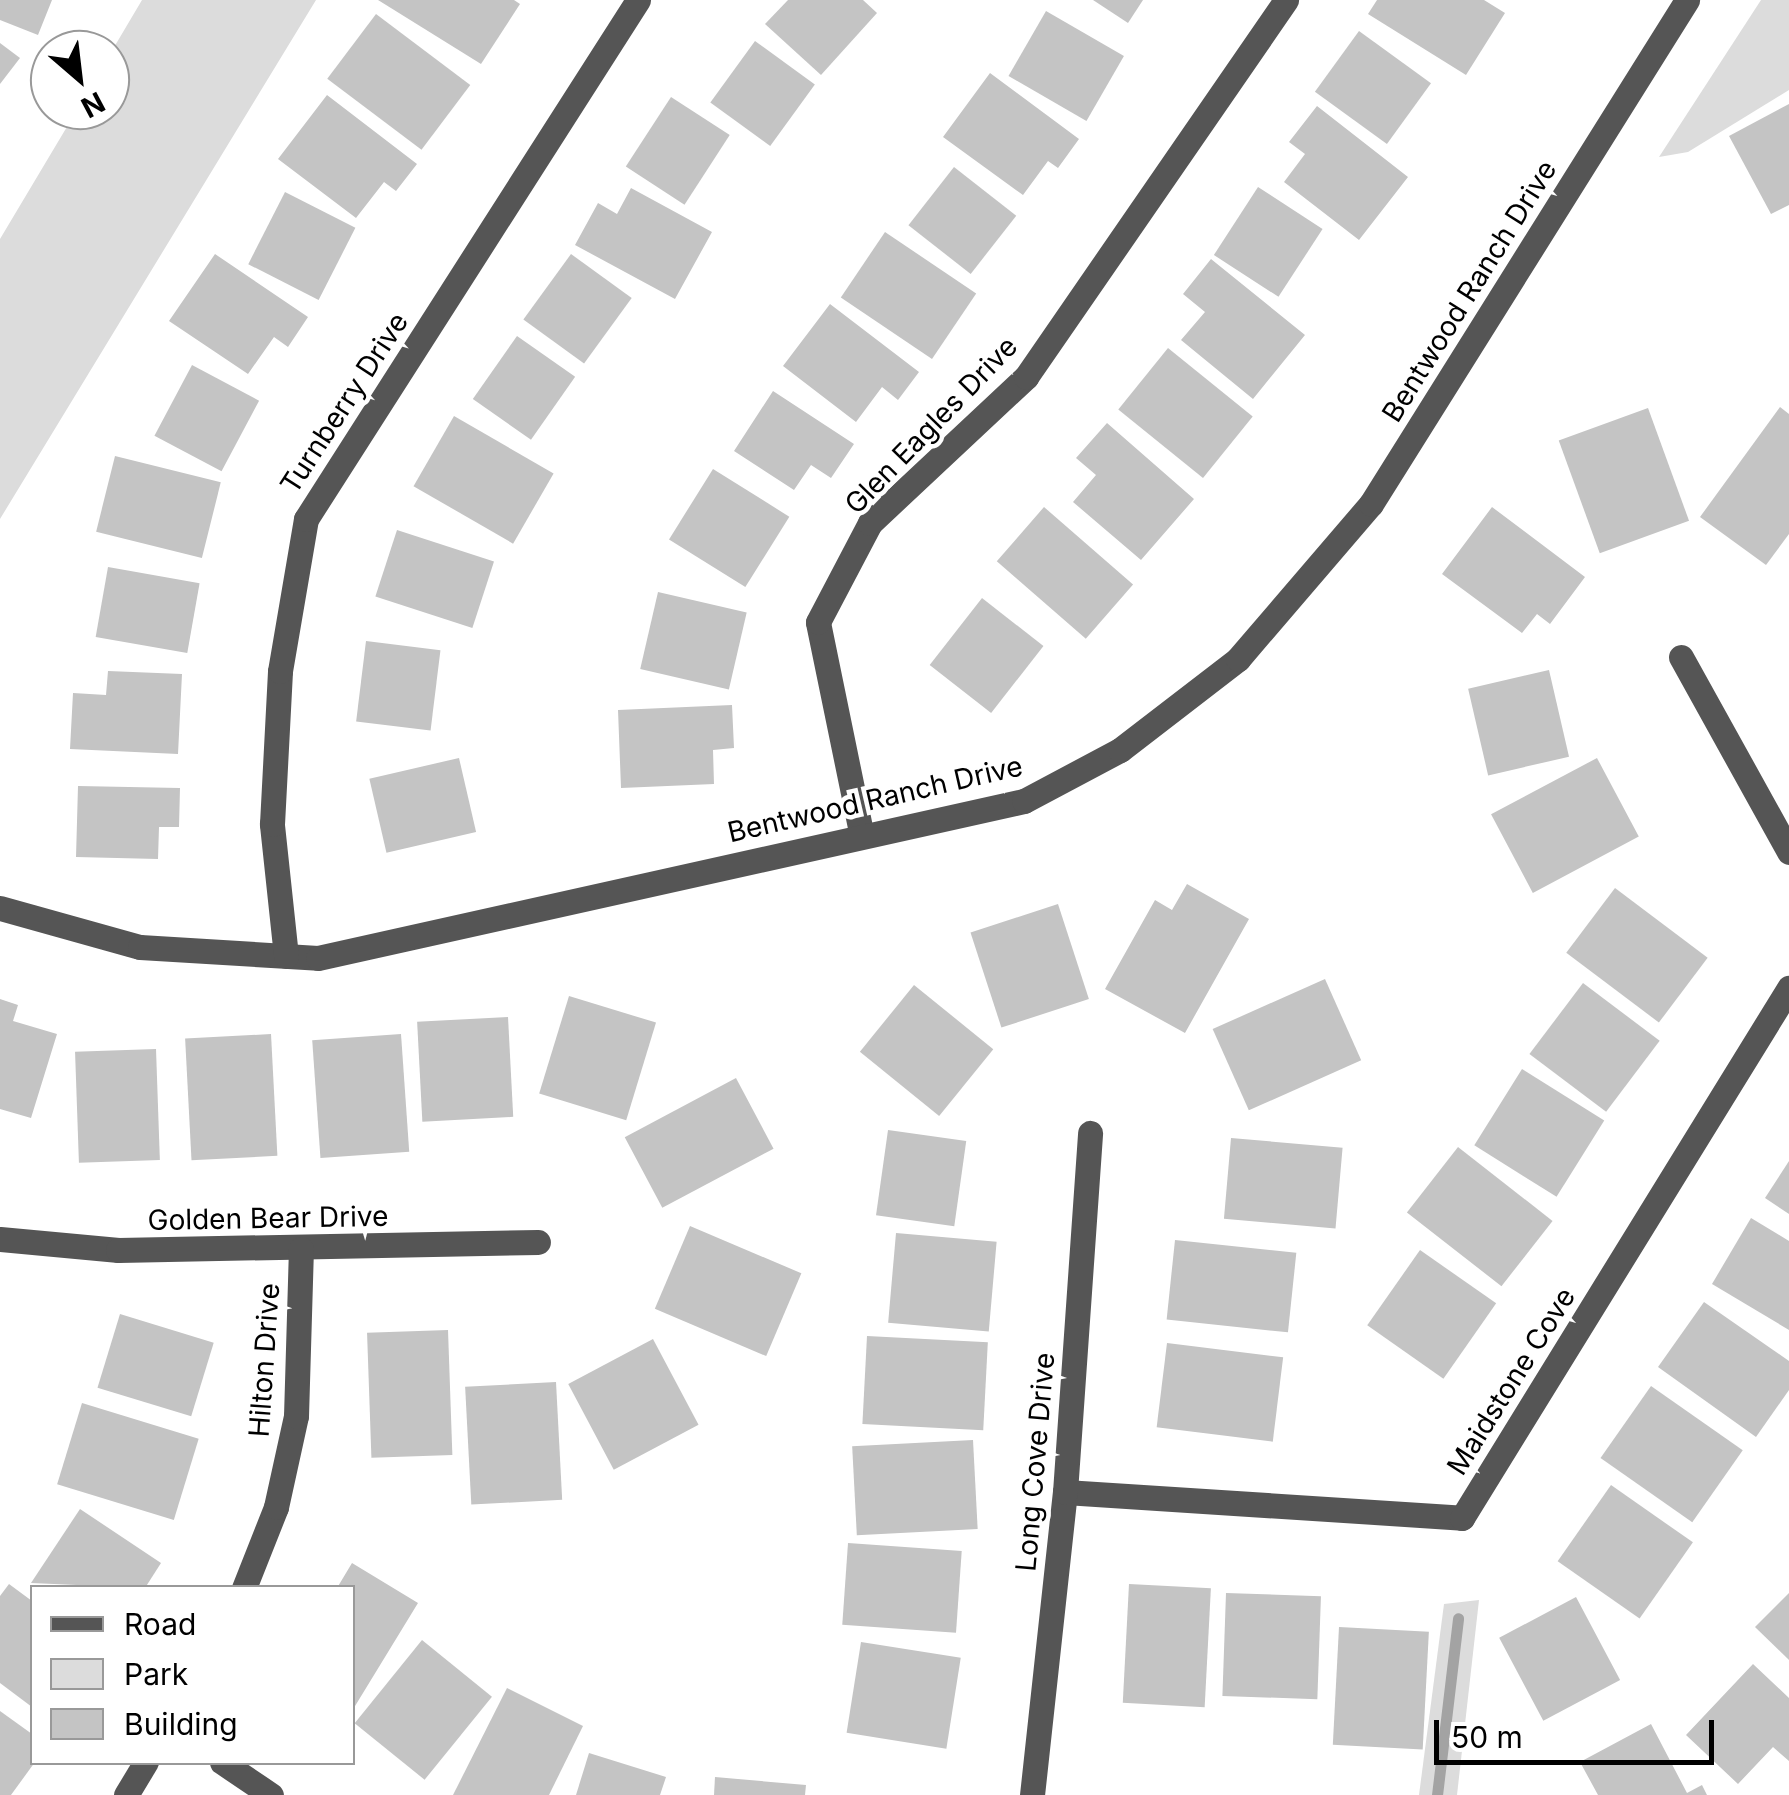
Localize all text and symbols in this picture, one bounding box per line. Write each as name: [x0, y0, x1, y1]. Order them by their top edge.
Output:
north arrow: [30, 30, 130, 130]
text: N: [76, 85, 111, 125]
street label: Bentwood Ranch Drive: [1375, 154, 1563, 428]
street label: Turnberry Drive: [273, 306, 415, 500]
street label: Glen Eagles Drive: [838, 329, 1024, 521]
street label: Bentwood Ranch Drive: [724, 749, 1026, 849]
street label: Golden Bear Drive: [147, 1199, 389, 1237]
street label: Maidstone Cove: [1440, 1281, 1582, 1481]
street label: Hilton Drive: [242, 1282, 286, 1438]
street label: Long Cove Drive: [1009, 1351, 1061, 1573]
legend: [30, 1585, 355, 1765]
text: Road: [124, 1606, 196, 1642]
text: Park: [124, 1656, 188, 1692]
scale bar: [1439, 1700, 1719, 1762]
text: Building: [124, 1706, 238, 1742]
text: 50 m: [1451, 1719, 1523, 1755]

